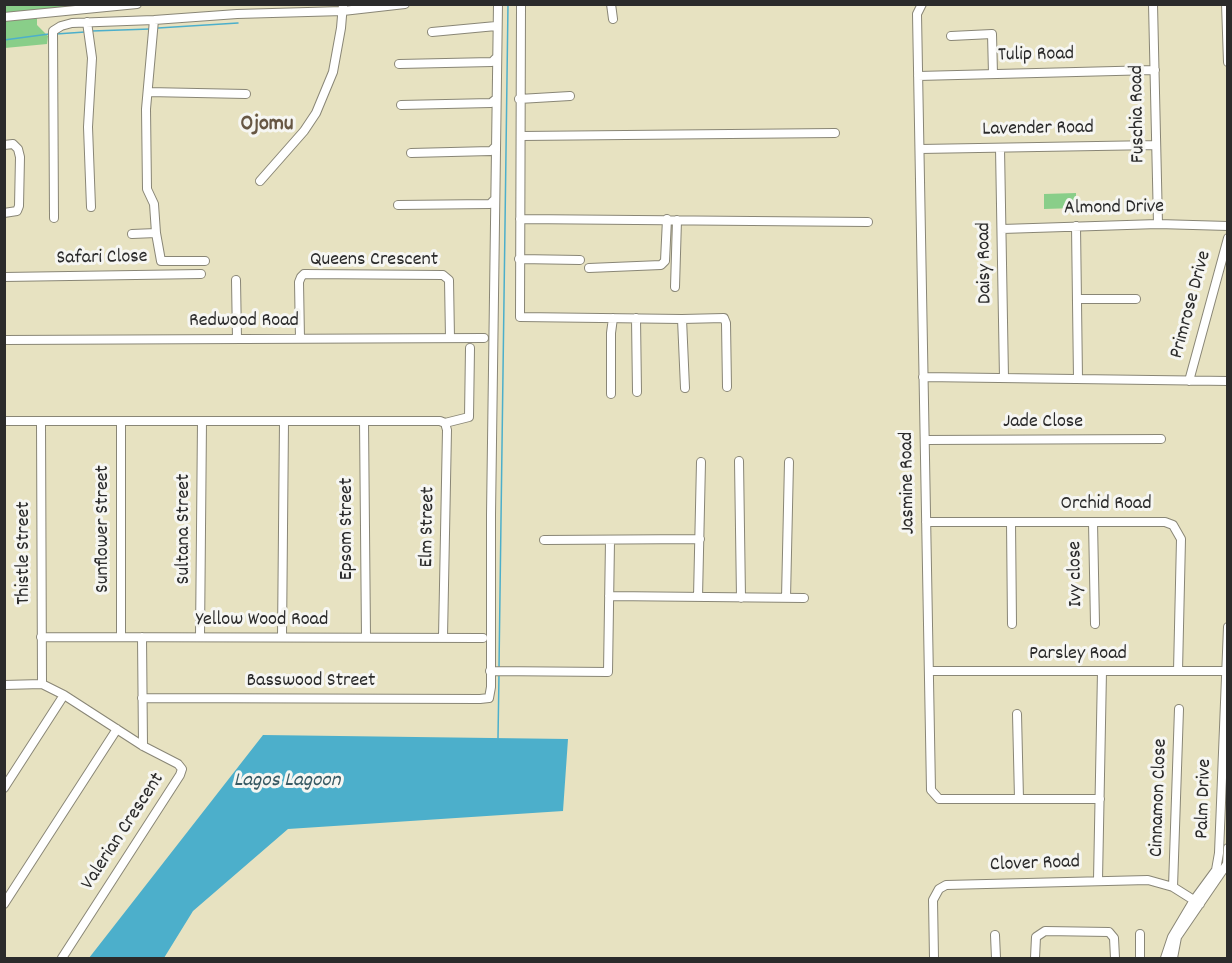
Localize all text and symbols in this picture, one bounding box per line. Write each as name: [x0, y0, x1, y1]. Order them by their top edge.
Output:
street label: Tulip Road: [998, 43, 1074, 69]
street label: Fuschia Road: [1126, 65, 1152, 163]
district label: Ojomu: [241, 113, 293, 139]
street label: Lavender Road: [982, 117, 1094, 143]
street label: Almond Drive: [1064, 196, 1164, 222]
street label: Daisy Road: [973, 222, 999, 304]
street label: Safari Close: [56, 246, 148, 272]
street label: Primrose Drive: [1166, 248, 1218, 362]
street label: Queens Crescent: [310, 249, 438, 273]
street label: Redwood Road: [189, 310, 299, 334]
street label: Jade Close: [1003, 411, 1083, 435]
street label: Jasmine Road: [896, 432, 922, 534]
street label: Sunflower Street: [92, 465, 116, 593]
street label: Sultana Street: [173, 474, 197, 584]
street label: Epsom Street: [336, 478, 360, 580]
street label: Elm Street: [416, 486, 442, 568]
street label: Orchid Road: [1060, 493, 1152, 517]
street label: Thistle Street: [13, 501, 37, 605]
street label: Ivy close: [1064, 541, 1090, 607]
street label: Yellow Wood Road: [196, 609, 328, 633]
street label: Parsley Road: [1029, 643, 1127, 667]
street label: Basswood Street: [247, 670, 375, 694]
street label: Cinnamon Close: [1146, 738, 1174, 858]
street label: Palm Drive: [1192, 759, 1218, 839]
street label: Valerian Crescent: [77, 769, 171, 895]
water label: Lagos Lagoon: [234, 769, 340, 795]
street label: Clover Road: [990, 851, 1080, 879]

